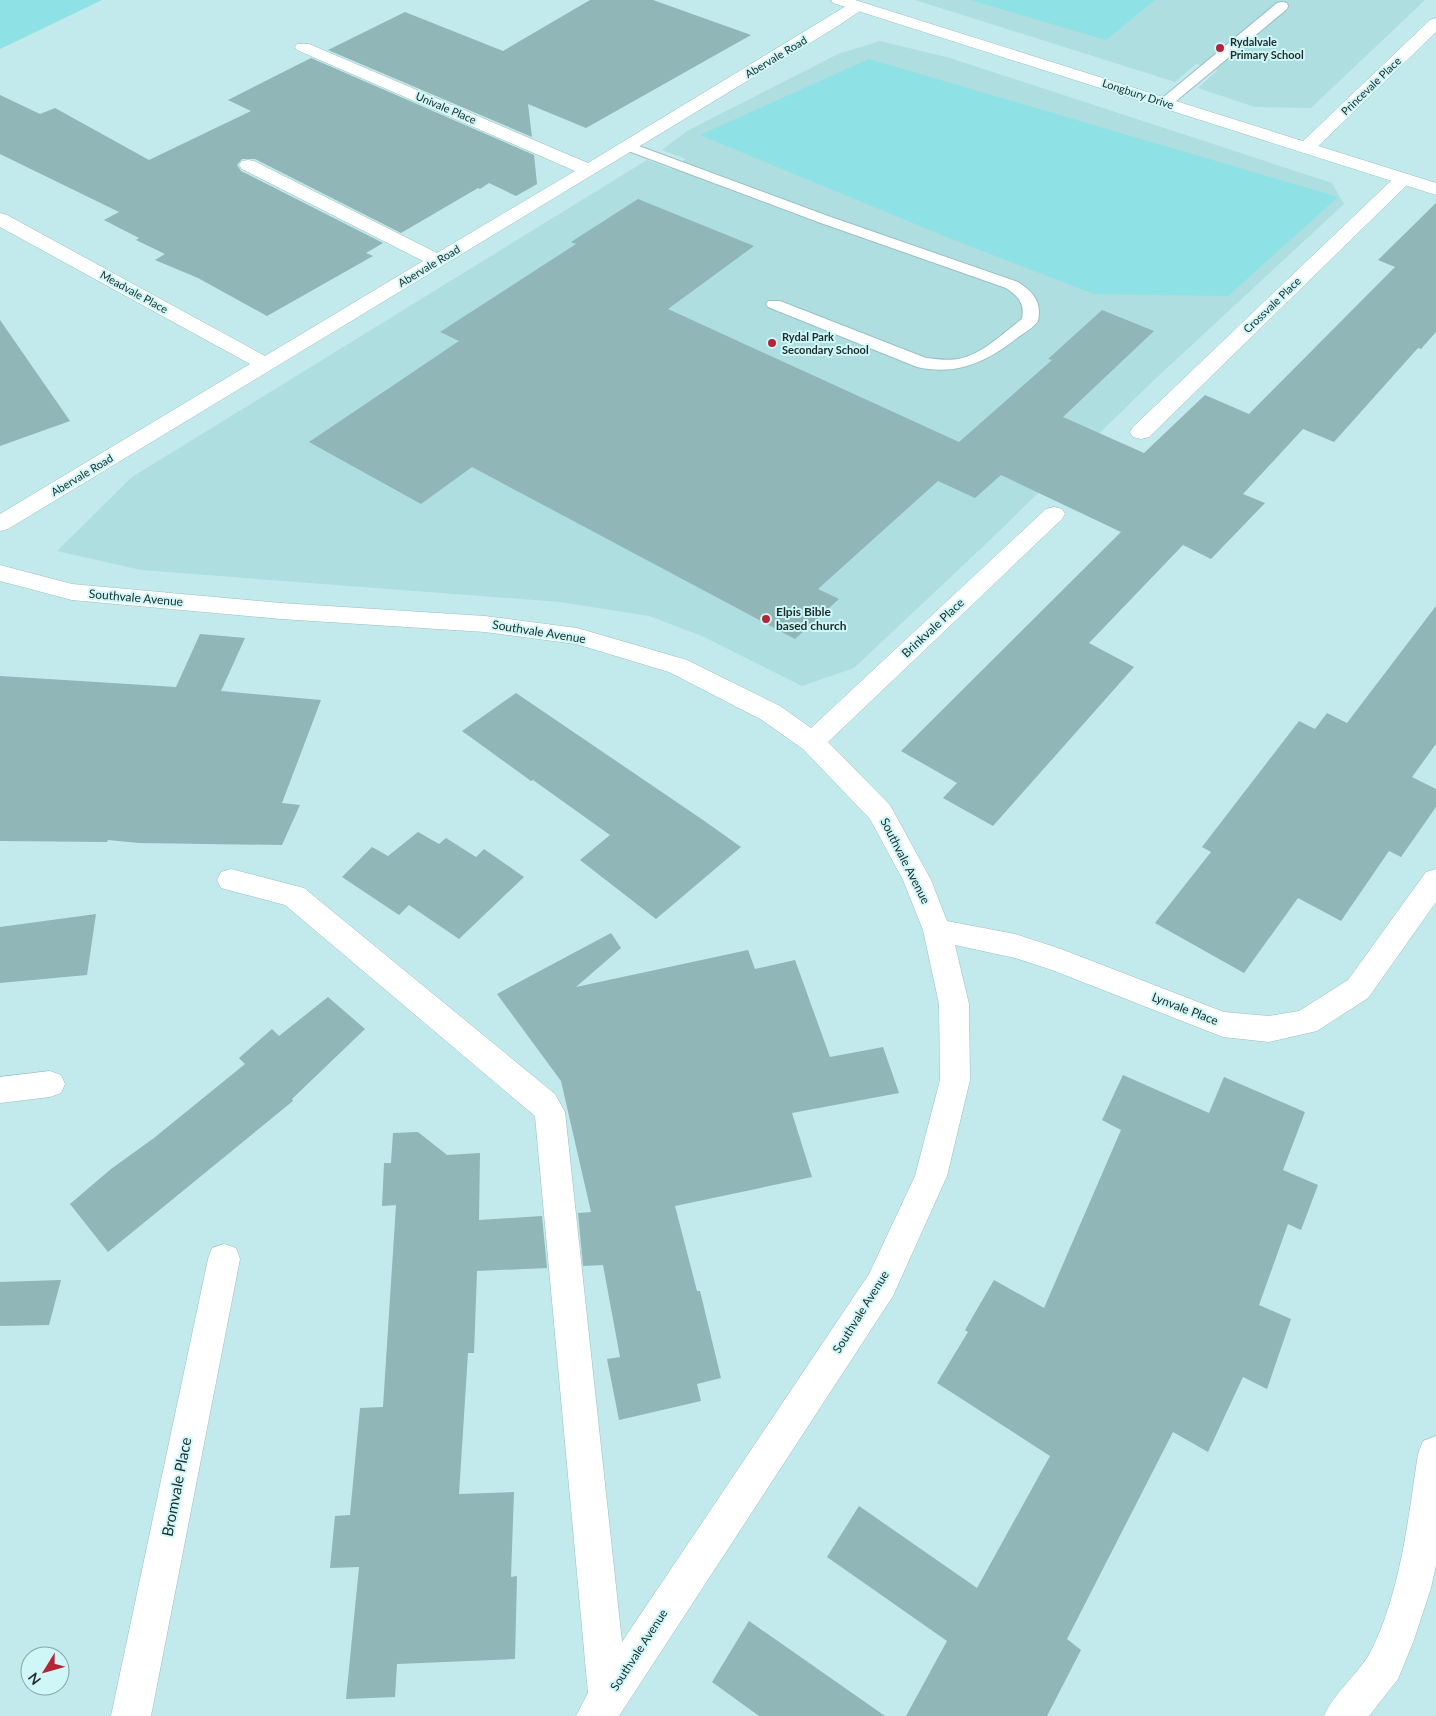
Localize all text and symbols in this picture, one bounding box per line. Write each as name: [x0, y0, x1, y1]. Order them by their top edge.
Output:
street label: Abervale Road: [742, 33, 809, 80]
place label: Rydalvale Primary School: [1230, 35, 1304, 61]
marker: Rydalvale Primary School: [1214, 42, 1226, 54]
street label: Princevale Place: [1338, 54, 1403, 117]
street label: Longbury Drive: [1101, 76, 1176, 111]
street label: Univale Place: [414, 89, 479, 126]
street label: Abervale Road: [395, 242, 462, 289]
street label: Meadvale Place: [98, 268, 170, 316]
street label: Crossvale Place: [1240, 274, 1303, 335]
place label: Rydal Park Secondary School: [782, 330, 869, 356]
marker: Rydal Park Secondary School: [766, 337, 778, 349]
street label: Abervale Road: [48, 451, 115, 498]
street label: Southvale Avenue: [88, 586, 184, 609]
street label: Brinkvale Place: [898, 595, 967, 660]
place label: Elpis Bible based church: [776, 604, 847, 633]
marker: Elpis Bible based church: [760, 613, 772, 625]
street label: Southvale Avenue: [491, 617, 587, 646]
street label: Southvale Avenue: [877, 815, 934, 906]
street label: Lynvale Place: [1150, 989, 1221, 1028]
street label: Southvale Avenue: [829, 1268, 892, 1356]
street label: Bromvale Place: [158, 1436, 194, 1538]
street label: Southvale Avenue: [607, 1606, 671, 1693]
north arrow: [20, 1646, 70, 1696]
text: N: [24, 1670, 44, 1689]

